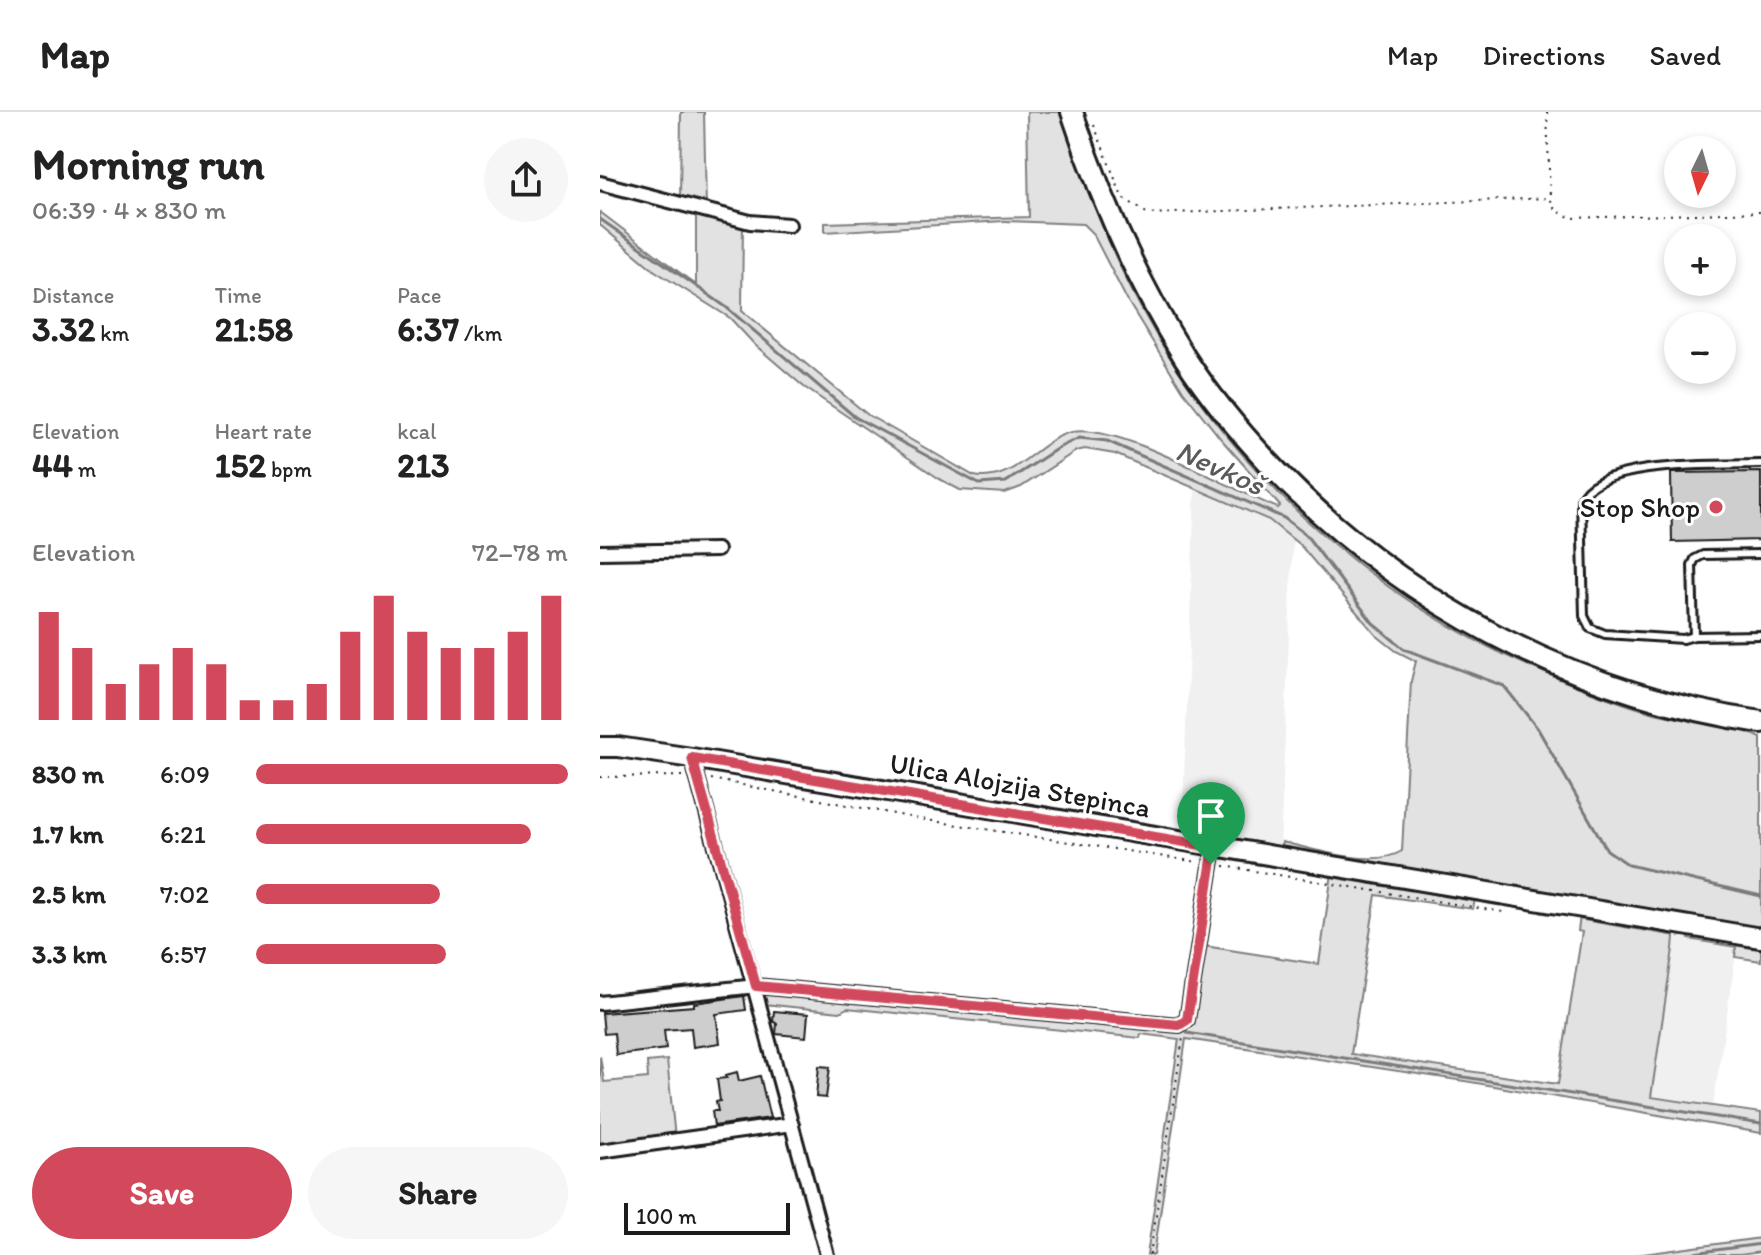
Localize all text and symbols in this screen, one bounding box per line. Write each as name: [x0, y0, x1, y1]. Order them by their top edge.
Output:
text: Map: [40, 32, 110, 78]
text: Map: [1387, 38, 1438, 72]
text: Directions: [1482, 38, 1606, 72]
text: Saved: [1650, 38, 1721, 72]
north arrow: [1664, 136, 1736, 208]
map controls: [1664, 136, 1736, 384]
text: Morning run: [32, 137, 265, 190]
button: share: [484, 138, 568, 222]
text: 06:39 · 4 × 830 m: [32, 194, 226, 226]
button: +: [1664, 224, 1736, 296]
text: Distance: [32, 282, 114, 309]
text: Time: [215, 282, 262, 309]
text: Pace: [397, 282, 441, 309]
text: 3.32: [32, 309, 95, 350]
text: 21:58: [215, 309, 293, 350]
text: 6:37: [397, 309, 459, 350]
button: −: [1664, 312, 1736, 384]
text: km: [95, 320, 129, 347]
text: /km: [459, 320, 502, 347]
text: Elevation: [32, 418, 119, 445]
text: Heart rate: [215, 418, 312, 445]
text: kcal: [397, 418, 436, 445]
water label: Nevkoš: [1170, 432, 1273, 505]
text: 44: [32, 445, 73, 486]
text: 152: [215, 445, 266, 486]
text: 213: [397, 445, 450, 486]
text: m: [73, 456, 96, 483]
text: bpm: [266, 456, 312, 483]
place label: Stop Shop: [1580, 490, 1700, 524]
marker: Stop Shop: [1707, 498, 1725, 516]
text: Elevation: [32, 536, 135, 568]
text: 72–78 m: [472, 536, 568, 568]
street label: Ulica Alojzija Stepinca: [887, 745, 1153, 825]
text: 830 m: [32, 758, 104, 790]
text: 6:09: [160, 758, 210, 790]
pin: [1177, 782, 1245, 864]
icon: arrive: [1189, 794, 1233, 838]
text: 1.7 km: [32, 818, 104, 850]
text: 6:21: [160, 818, 206, 850]
text: 2.5 km: [32, 878, 106, 910]
text: 7:02: [160, 878, 209, 910]
text: 3.3 km: [32, 938, 107, 970]
text: 6:57: [160, 938, 207, 970]
button: Save: [32, 1147, 292, 1239]
button: Share: [308, 1147, 568, 1239]
scale bar: [624, 1199, 790, 1235]
text: 100 m: [636, 1203, 697, 1230]

